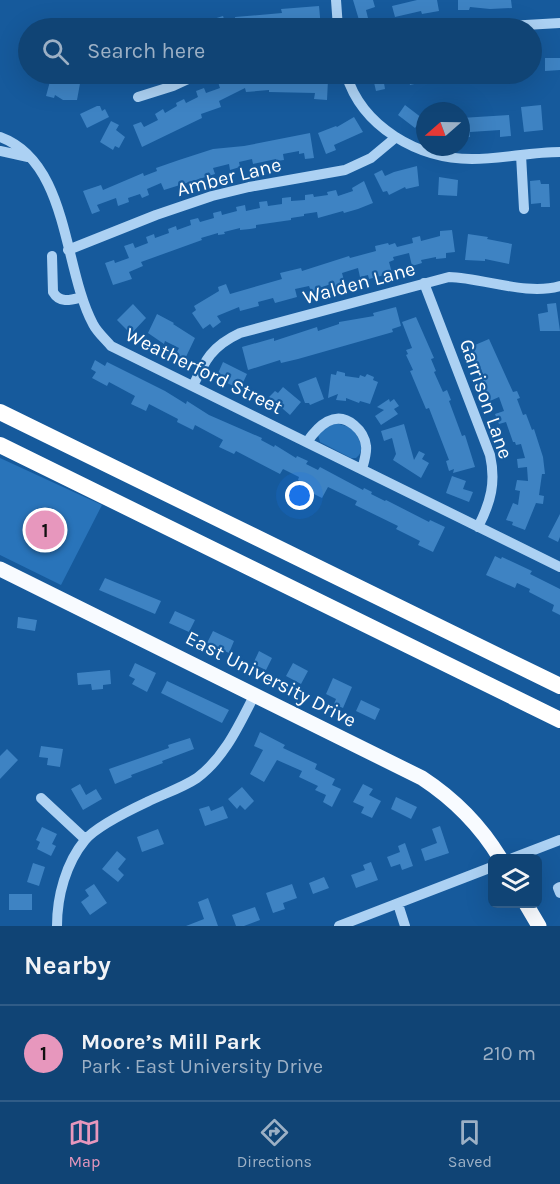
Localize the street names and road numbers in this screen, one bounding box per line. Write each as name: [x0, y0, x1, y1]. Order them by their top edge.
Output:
street label: Amber Lane: [174, 153, 284, 201]
street label: Walden Lane: [300, 257, 418, 309]
street label: Weatherford Street: [122, 323, 287, 419]
street label: Garrison Lane: [455, 336, 517, 462]
street label: East University Drive: [182, 626, 360, 732]

